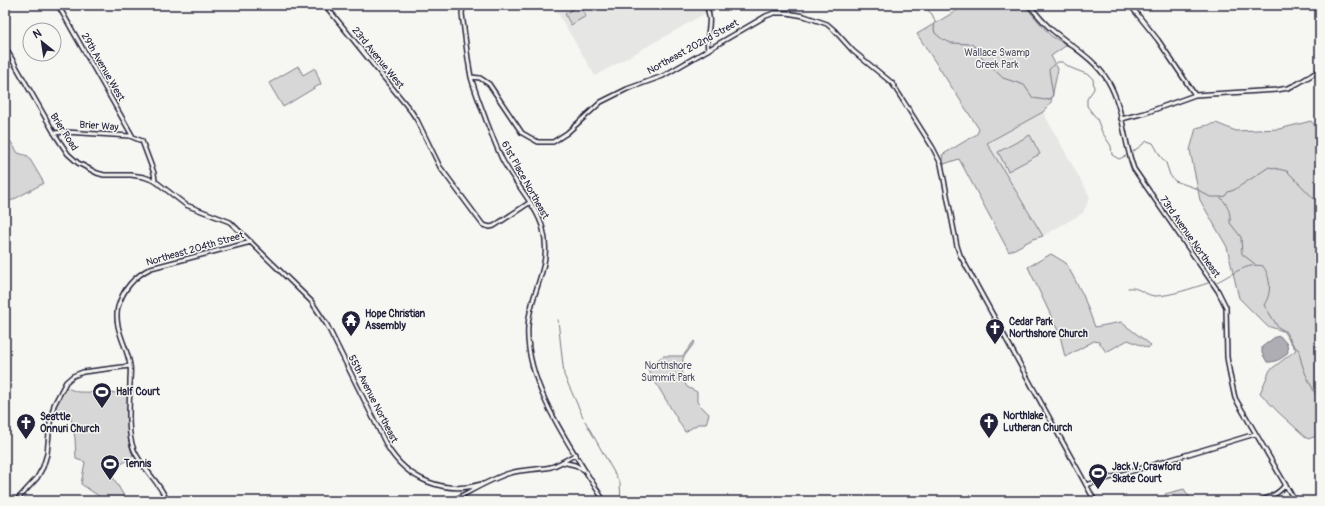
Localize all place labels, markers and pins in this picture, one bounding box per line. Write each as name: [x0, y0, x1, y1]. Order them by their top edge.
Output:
place label: Hope Christian Assembly: [365, 308, 425, 332]
temple icon: Hope Christian Assembly: [340, 309, 362, 337]
place label: Cedar Park Northshore Church: [1009, 316, 1088, 340]
church icon: Cedar Park Northshore Church: [984, 317, 1006, 345]
sports icon: Half Court: [91, 381, 113, 409]
place label: Half Court: [116, 386, 161, 398]
place label: Northlake Lutheran Church: [1003, 410, 1073, 434]
place label: Seattle Onnuri Church: [40, 411, 100, 435]
church icon: Northlake Lutheran Church: [978, 411, 1000, 439]
church icon: Seattle Onnuri Church: [15, 412, 37, 440]
sports icon: Tennis: [99, 453, 121, 481]
place label: Tennis: [123, 458, 152, 470]
place label: Jack V. Crawford Skate Court: [1112, 461, 1181, 485]
sports icon: Jack V. Crawford Skate Court: [1087, 462, 1109, 490]

